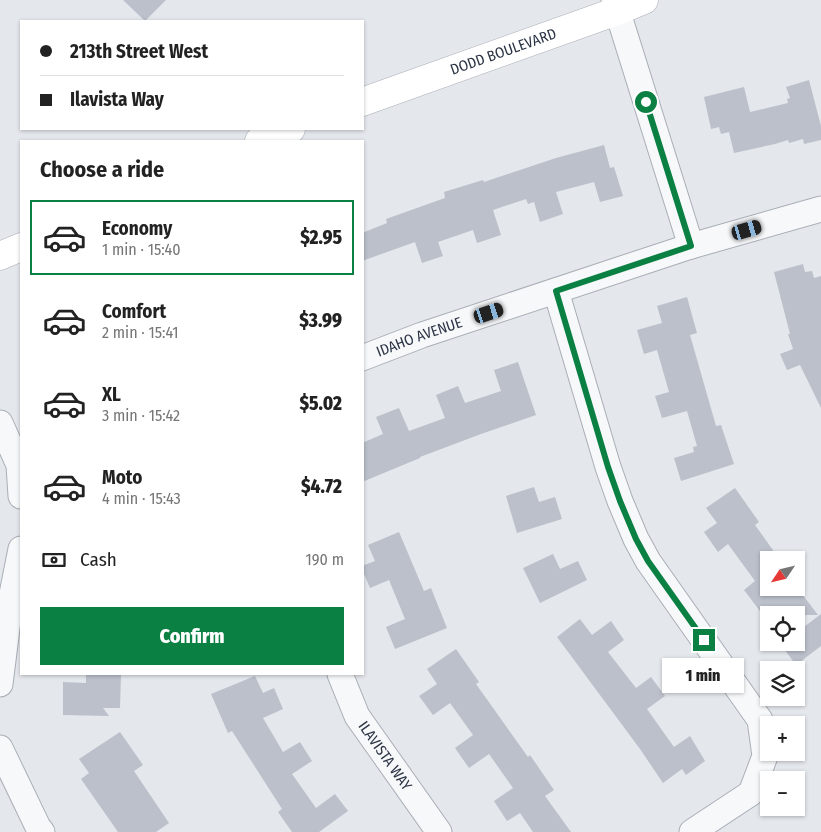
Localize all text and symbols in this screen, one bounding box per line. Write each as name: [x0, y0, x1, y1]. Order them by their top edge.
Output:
street label: DODD BOULEVARD: [448, 24, 559, 79]
text: 213th Street West: [70, 40, 208, 63]
text: Ilavista Way: [70, 88, 164, 111]
route start: [635, 91, 657, 113]
text: Choose a ride: [40, 156, 164, 183]
icon: car: [42, 215, 87, 260]
text: Economy: [102, 217, 172, 240]
car: [730, 219, 763, 241]
text: $2.95: [300, 226, 342, 249]
text: 1 min · 15:40: [102, 240, 181, 259]
icon: car: [42, 298, 87, 343]
text: Comfort: [102, 300, 166, 323]
car: [472, 301, 505, 325]
text: $3.99: [299, 309, 342, 332]
street label: IDAHO AVENUE: [374, 313, 464, 361]
text: 2 min · 15:41: [102, 323, 179, 342]
icon: car: [42, 381, 87, 426]
text: XL: [102, 383, 121, 406]
text: $5.02: [299, 392, 342, 415]
text: 3 min · 15:42: [102, 406, 180, 425]
icon: car: [42, 464, 87, 509]
text: Moto: [102, 466, 142, 489]
text: $4.72: [301, 475, 342, 498]
text: 4 min · 15:43: [102, 489, 181, 508]
icon: cash: [40, 546, 68, 574]
text: Cash: [80, 548, 117, 571]
text: 190 m: [306, 550, 344, 569]
north arrow: [760, 551, 805, 596]
map controls: [760, 551, 805, 816]
button: locate: [760, 606, 805, 651]
button: Confirm: [40, 607, 344, 665]
route end: [693, 629, 715, 651]
callout: 1 min: [663, 658, 745, 692]
button: layers: [760, 661, 805, 706]
text: 1 min: [686, 666, 720, 685]
button: +: [760, 716, 805, 761]
street label: ILAVISTA WAY: [355, 718, 416, 794]
button: −: [760, 771, 805, 816]

